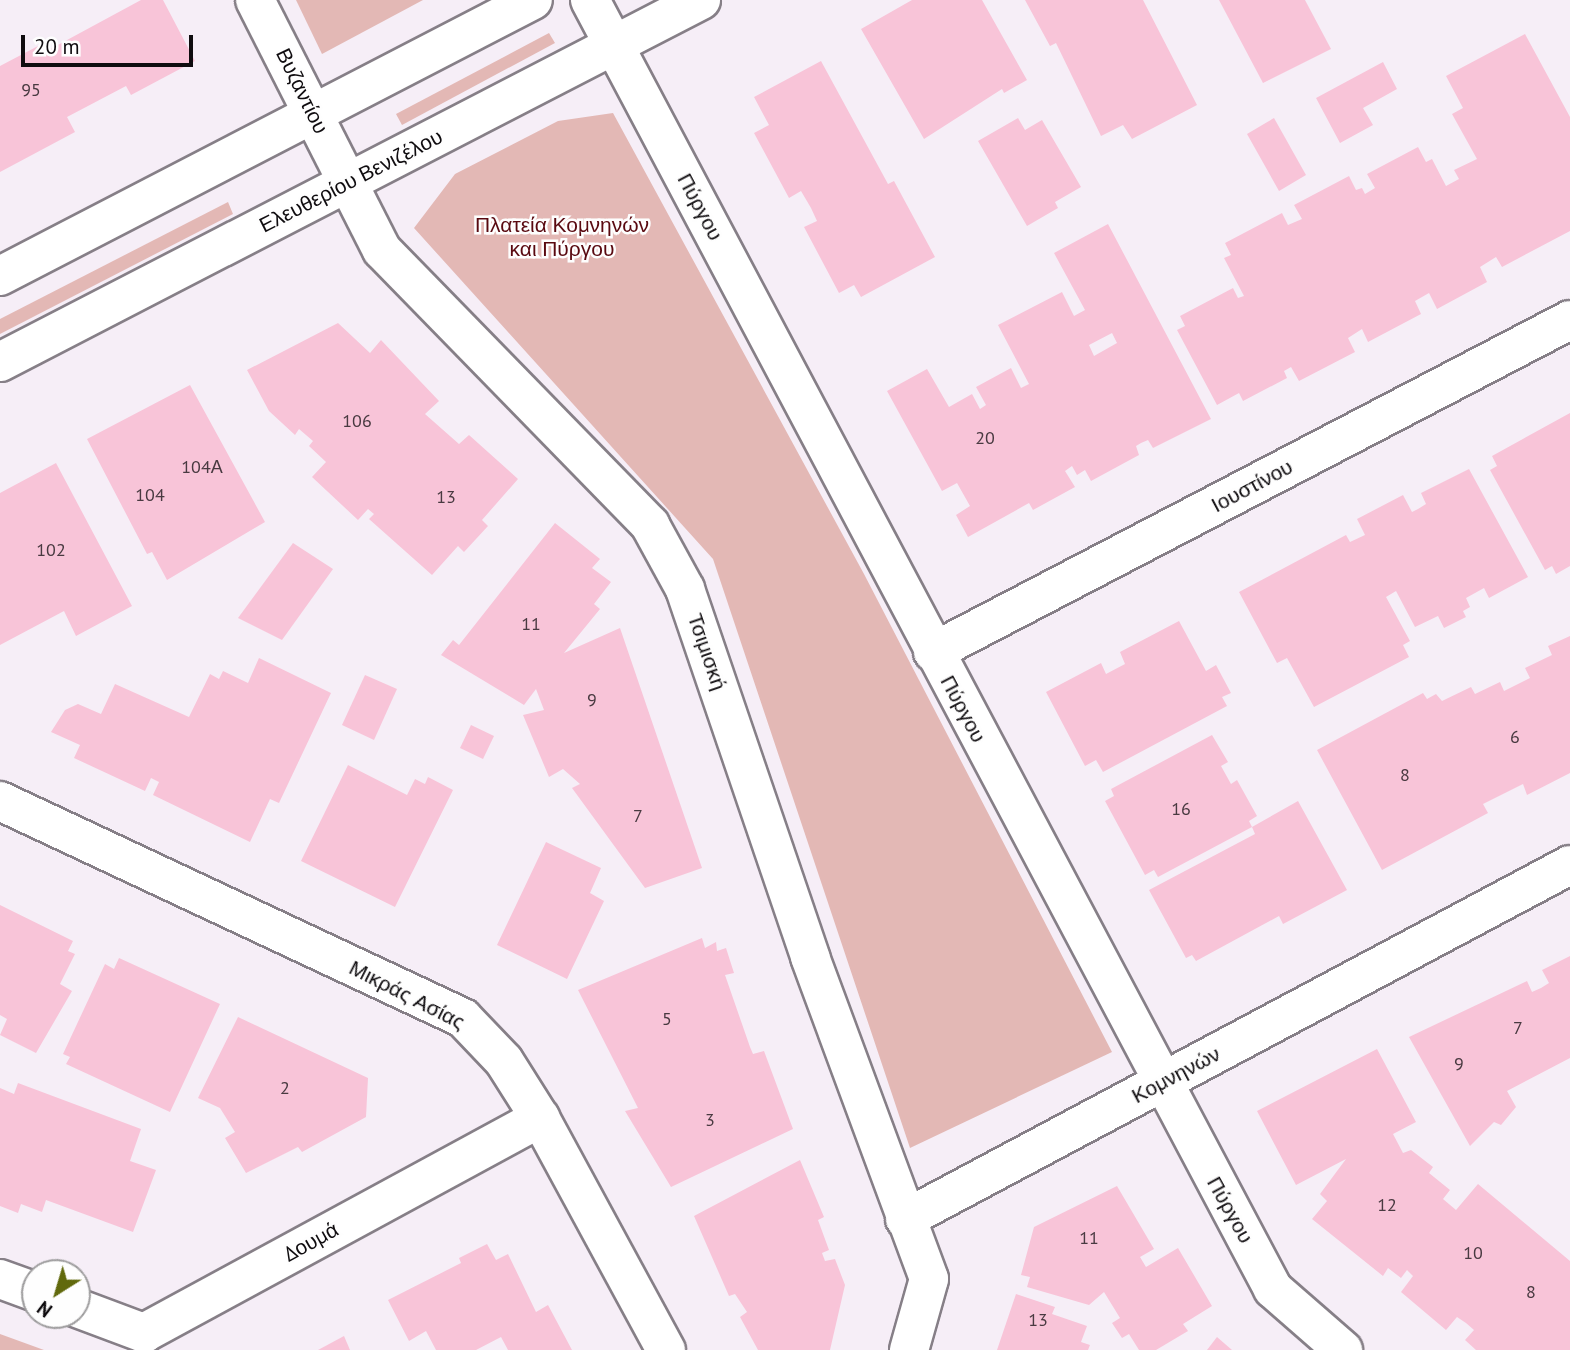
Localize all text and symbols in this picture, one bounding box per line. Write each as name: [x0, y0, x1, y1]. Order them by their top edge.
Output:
scale bar: [24, 21, 196, 65]
text: 20 m: [34, 33, 80, 60]
street label: Βυζαντίου: [270, 44, 334, 138]
house number: 95: [21, 79, 41, 101]
street label: Ελευθερίου Βενιζέλου: [255, 124, 447, 238]
street label: Πύργου: [672, 169, 728, 245]
park label: Πλατεία Κομνηνών και Πύργου: [475, 212, 649, 262]
house number: 106: [342, 410, 372, 432]
house number: 20: [975, 427, 995, 449]
street label: Ιουστίνου: [1207, 454, 1297, 518]
house number: 104Α: [181, 456, 223, 478]
house number: 104: [135, 484, 165, 506]
house number: 13: [436, 486, 456, 508]
house number: 102: [36, 539, 66, 561]
street label: Τσιμισκή: [682, 610, 732, 694]
house number: 11: [521, 613, 541, 635]
street label: Πύργου: [935, 671, 991, 747]
house number: 9: [587, 689, 597, 711]
house number: 6: [1510, 726, 1520, 748]
house number: 8: [1400, 764, 1410, 786]
house number: 16: [1171, 798, 1191, 820]
house number: 7: [633, 805, 643, 827]
street label: Μικράς Ασίας: [345, 955, 469, 1035]
house number: 5: [662, 1008, 672, 1030]
house number: 7: [1513, 1017, 1523, 1039]
street label: Κομνηνών: [1127, 1041, 1225, 1109]
house number: 9: [1454, 1053, 1464, 1075]
house number: 2: [280, 1077, 290, 1099]
house number: 3: [705, 1109, 715, 1131]
street label: Πύργου: [1201, 1172, 1259, 1248]
house number: 12: [1377, 1194, 1397, 1216]
street label: Δουμά: [279, 1217, 343, 1267]
house number: 11: [1079, 1227, 1099, 1249]
house number: 10: [1463, 1242, 1483, 1264]
north arrow: [21, 1259, 91, 1329]
house number: 8: [1526, 1281, 1536, 1303]
text: N: [32, 1296, 57, 1323]
house number: 13: [1028, 1309, 1048, 1331]

